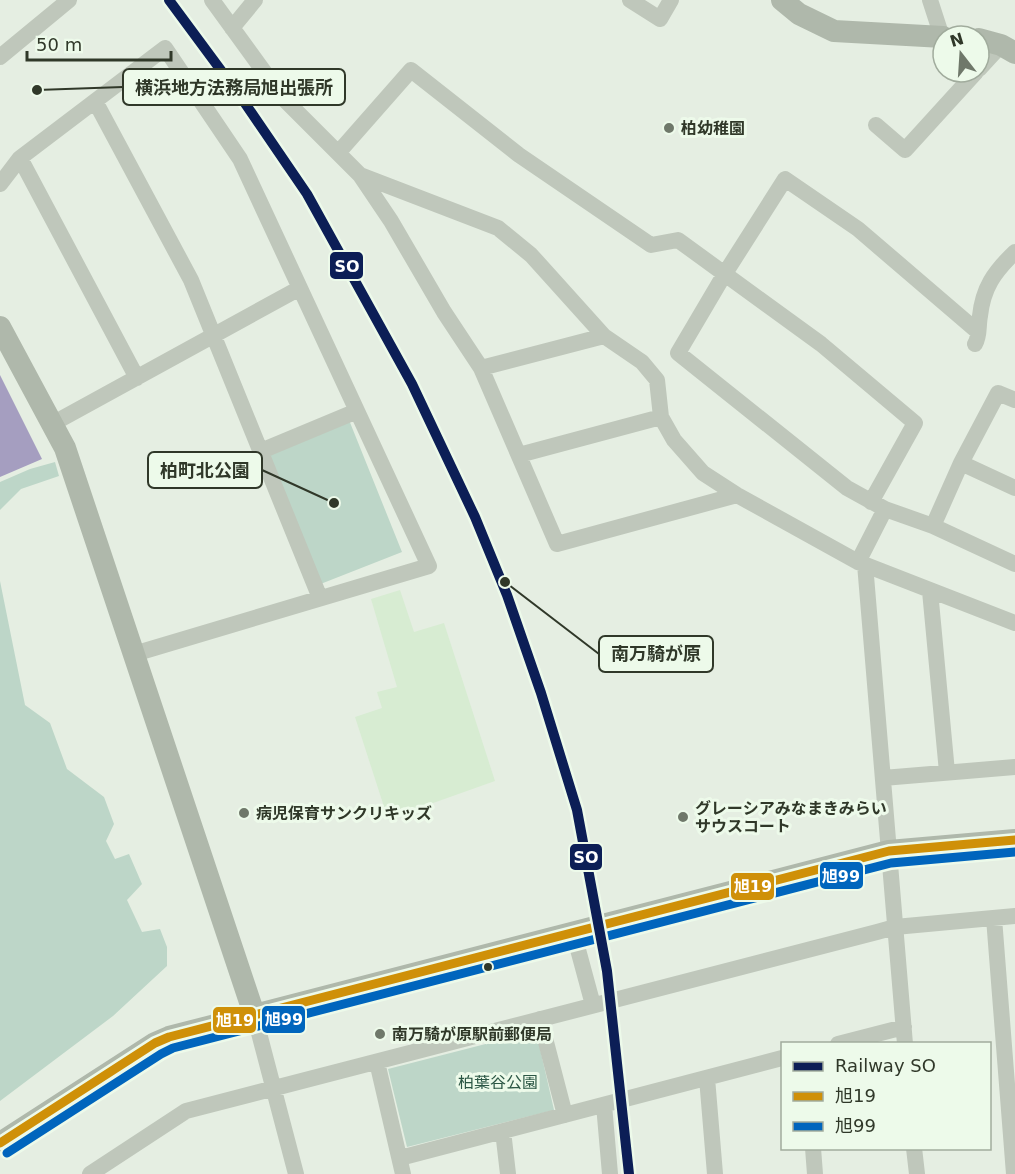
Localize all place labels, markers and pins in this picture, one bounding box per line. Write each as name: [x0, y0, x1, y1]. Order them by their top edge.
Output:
callout: 横浜地方法務局旭出張所: [123, 69, 345, 105]
place label: 柏幼稚園: [681, 119, 745, 138]
marker: 柏幼稚園: [662, 121, 676, 135]
callout: 柏町北公園: [148, 452, 262, 488]
callout: 南万騎が原: [599, 636, 713, 672]
place label: グレーシアみなまきみらい サウスコート: [695, 799, 887, 836]
place label: 病児保育サンクリキッズ: [256, 804, 432, 823]
marker: 病児保育サンクリキッズ: [237, 806, 251, 820]
marker: グレーシアみなまきみらい サウスコート: [676, 810, 690, 824]
unlabelled marker: [482, 961, 494, 973]
place label: 南万騎が原駅前郵便局: [392, 1025, 552, 1044]
marker: 南万騎が原駅前郵便局: [373, 1027, 387, 1041]

